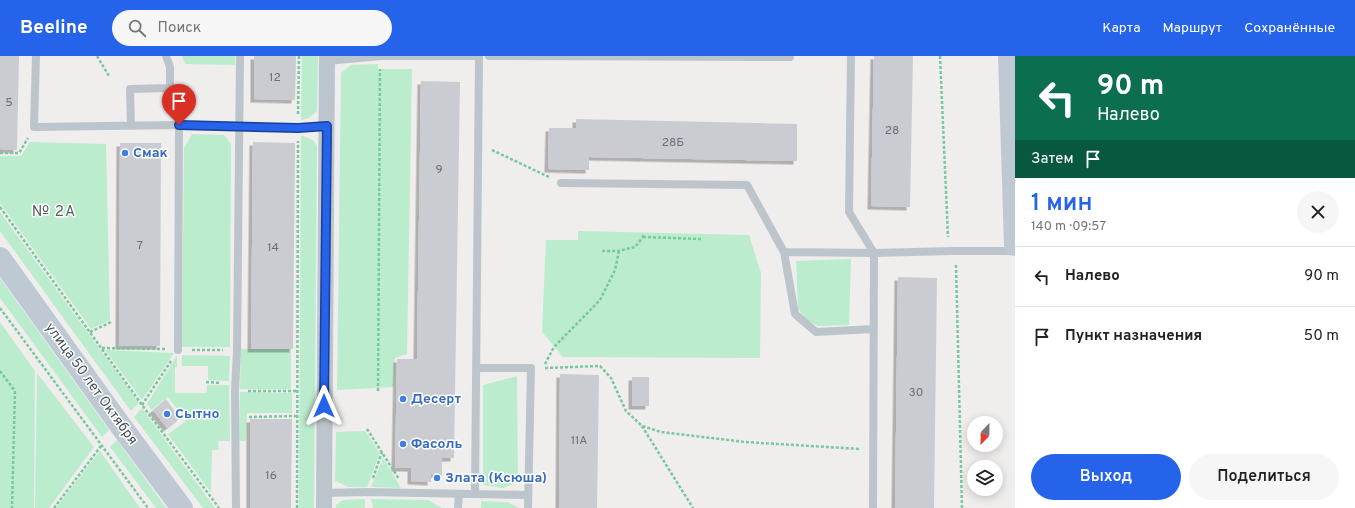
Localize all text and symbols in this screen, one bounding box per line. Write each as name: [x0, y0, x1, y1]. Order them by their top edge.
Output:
search box: [112, 10, 392, 46]
text: Beeline: [20, 16, 88, 40]
icon: search: [126, 17, 148, 39]
text: Поиск: [158, 19, 201, 38]
text: Карта: [1102, 20, 1141, 37]
text: Маршрут: [1163, 20, 1222, 37]
text: Сохранённые: [1244, 20, 1335, 37]
text: 90 m: [1097, 69, 1164, 105]
house number: 12: [269, 70, 281, 86]
icon: left: [1031, 72, 1083, 124]
pin: [162, 84, 196, 125]
icon: arrive: [168, 90, 190, 112]
house number: 5: [5, 95, 13, 111]
text: Налево: [1097, 104, 1160, 127]
house number: 28: [885, 123, 899, 139]
house number: 28Б: [662, 135, 684, 151]
place label: Смак: [133, 145, 168, 162]
marker: Смак: [120, 148, 130, 158]
icon: arrive: [1082, 148, 1104, 170]
text: Затем: [1031, 150, 1074, 169]
house number: 9: [435, 162, 443, 178]
text: 1 мин: [1031, 189, 1092, 219]
button: close: [1297, 191, 1339, 233]
district label: № 2А: [32, 203, 76, 222]
text: 140 m · 09:57: [1031, 219, 1106, 235]
house number: 7: [137, 238, 143, 254]
house number: 14: [267, 240, 279, 256]
icon: left: [1031, 266, 1053, 288]
text: Налево: [1065, 267, 1120, 286]
text: 90 m: [1304, 267, 1339, 286]
street label: улица 50 лет Октября: [41, 320, 141, 448]
icon: arrive: [1031, 326, 1053, 348]
text: Пункт назначения: [1065, 327, 1202, 346]
text: 50 m: [1304, 327, 1339, 346]
position arrow: [303, 385, 345, 427]
house number: 30: [909, 385, 923, 401]
place label: Десерт: [411, 391, 461, 408]
marker: Десерт: [398, 394, 408, 404]
place label: Сытно: [175, 406, 219, 423]
marker: Сытно: [162, 409, 172, 419]
north arrow: [967, 416, 1003, 452]
map controls: [967, 416, 1003, 496]
house number: 11А: [571, 433, 587, 449]
place label: Фасоль: [411, 436, 462, 453]
marker: Фасоль: [398, 439, 408, 449]
button: Выход: [1031, 454, 1181, 500]
button: Поделиться: [1189, 454, 1339, 500]
button: layers: [967, 460, 1003, 496]
house number: 16: [265, 468, 277, 484]
place label: Злата (Ксюша): [445, 470, 547, 487]
marker: Злата (Ксюша): [432, 473, 442, 483]

